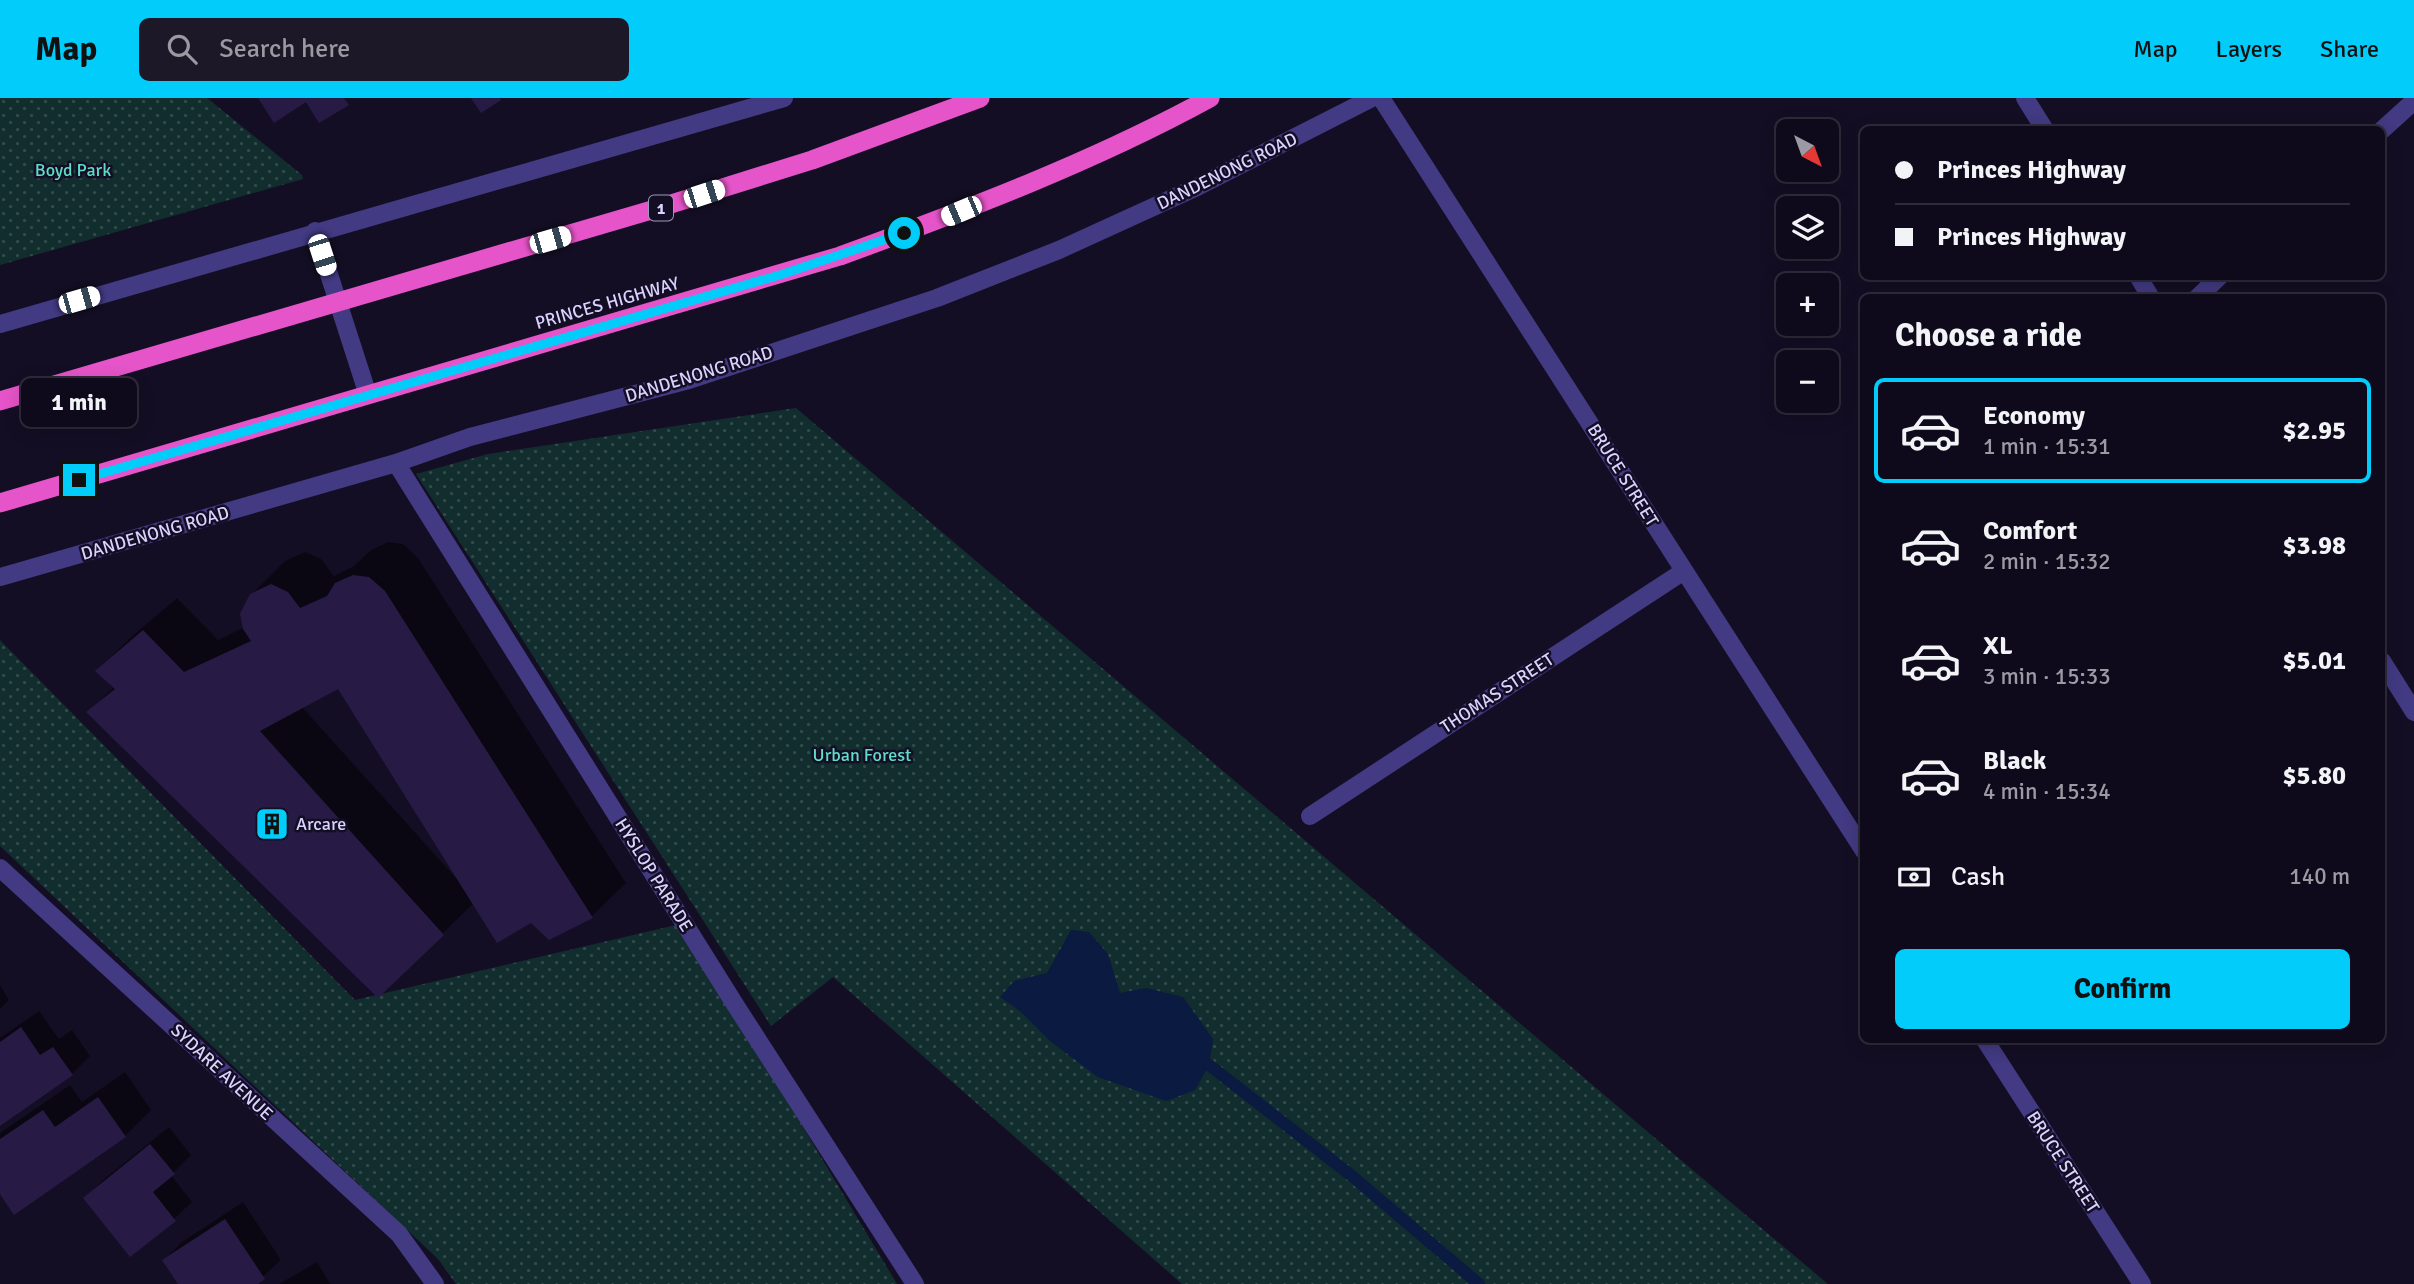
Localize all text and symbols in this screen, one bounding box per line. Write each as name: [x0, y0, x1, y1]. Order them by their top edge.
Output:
search box: [139, 18, 629, 81]
text: Map: [35, 29, 97, 70]
icon: search: [163, 30, 201, 68]
text: Search here: [219, 33, 350, 65]
text: Map: [2133, 34, 2178, 64]
text: Layers: [2216, 34, 2282, 64]
text: Share: [2320, 34, 2379, 64]
north arrow: [1776, 119, 1839, 182]
map controls: [1776, 119, 1839, 413]
street label: DANDENONG ROAD: [1153, 128, 1301, 214]
text: Princes Highway: [1937, 154, 2126, 186]
park label: Boyd Park: [35, 159, 111, 181]
car: [681, 178, 728, 210]
car: [938, 193, 985, 229]
road number: 1: [649, 195, 673, 220]
button: layers: [1776, 196, 1839, 259]
route start: [888, 217, 920, 249]
text: Princes Highway: [1937, 221, 2126, 253]
car: [527, 224, 574, 256]
car: [306, 232, 339, 278]
street label: PRINCES HIGHWAY: [533, 272, 681, 334]
button: +: [1776, 273, 1839, 336]
car: [56, 284, 103, 316]
text: Choose a ride: [1895, 316, 2082, 355]
street label: DANDENONG ROAD: [623, 341, 775, 407]
button: −: [1776, 350, 1839, 413]
callout: 1 min: [21, 378, 137, 428]
text: 1 min: [51, 388, 107, 417]
icon: car: [1899, 399, 1962, 462]
text: Economy: [1983, 400, 2085, 432]
text: $2.95: [2282, 415, 2346, 447]
street label: BRUCE STREET: [1583, 420, 1663, 530]
text: 1 min · 15:31: [1983, 432, 2111, 461]
route end: [63, 464, 95, 496]
street label: DANDENONG ROAD: [78, 501, 232, 565]
icon: car: [1899, 514, 1962, 577]
text: Comfort: [1983, 515, 2077, 547]
text: $3.98: [2282, 530, 2346, 562]
text: 2 min · 15:32: [1983, 547, 2111, 576]
icon: car: [1899, 629, 1962, 692]
text: XL: [1983, 630, 2013, 662]
text: $5.01: [2282, 645, 2346, 677]
street label: THOMAS STREET: [1436, 648, 1558, 738]
text: 3 min · 15:33: [1983, 662, 2111, 691]
park label: Urban Forest: [813, 744, 911, 766]
icon: car: [1899, 744, 1962, 807]
text: Black: [1983, 745, 2046, 777]
text: $5.80: [2282, 760, 2346, 792]
text: 4 min · 15:34: [1983, 777, 2111, 806]
building icon: Arcare: [253, 805, 291, 843]
place label: Arcare: [296, 813, 346, 835]
street label: HYSLOP PARADE: [610, 814, 698, 936]
icon: cash: [1895, 858, 1933, 896]
text: Cash: [1951, 861, 2005, 893]
text: 140 m: [2289, 862, 2350, 891]
button: Confirm: [1895, 949, 2350, 1029]
street label: SYDARE AVENUE: [166, 1019, 278, 1125]
street label: BRUCE STREET: [2022, 1107, 2104, 1217]

